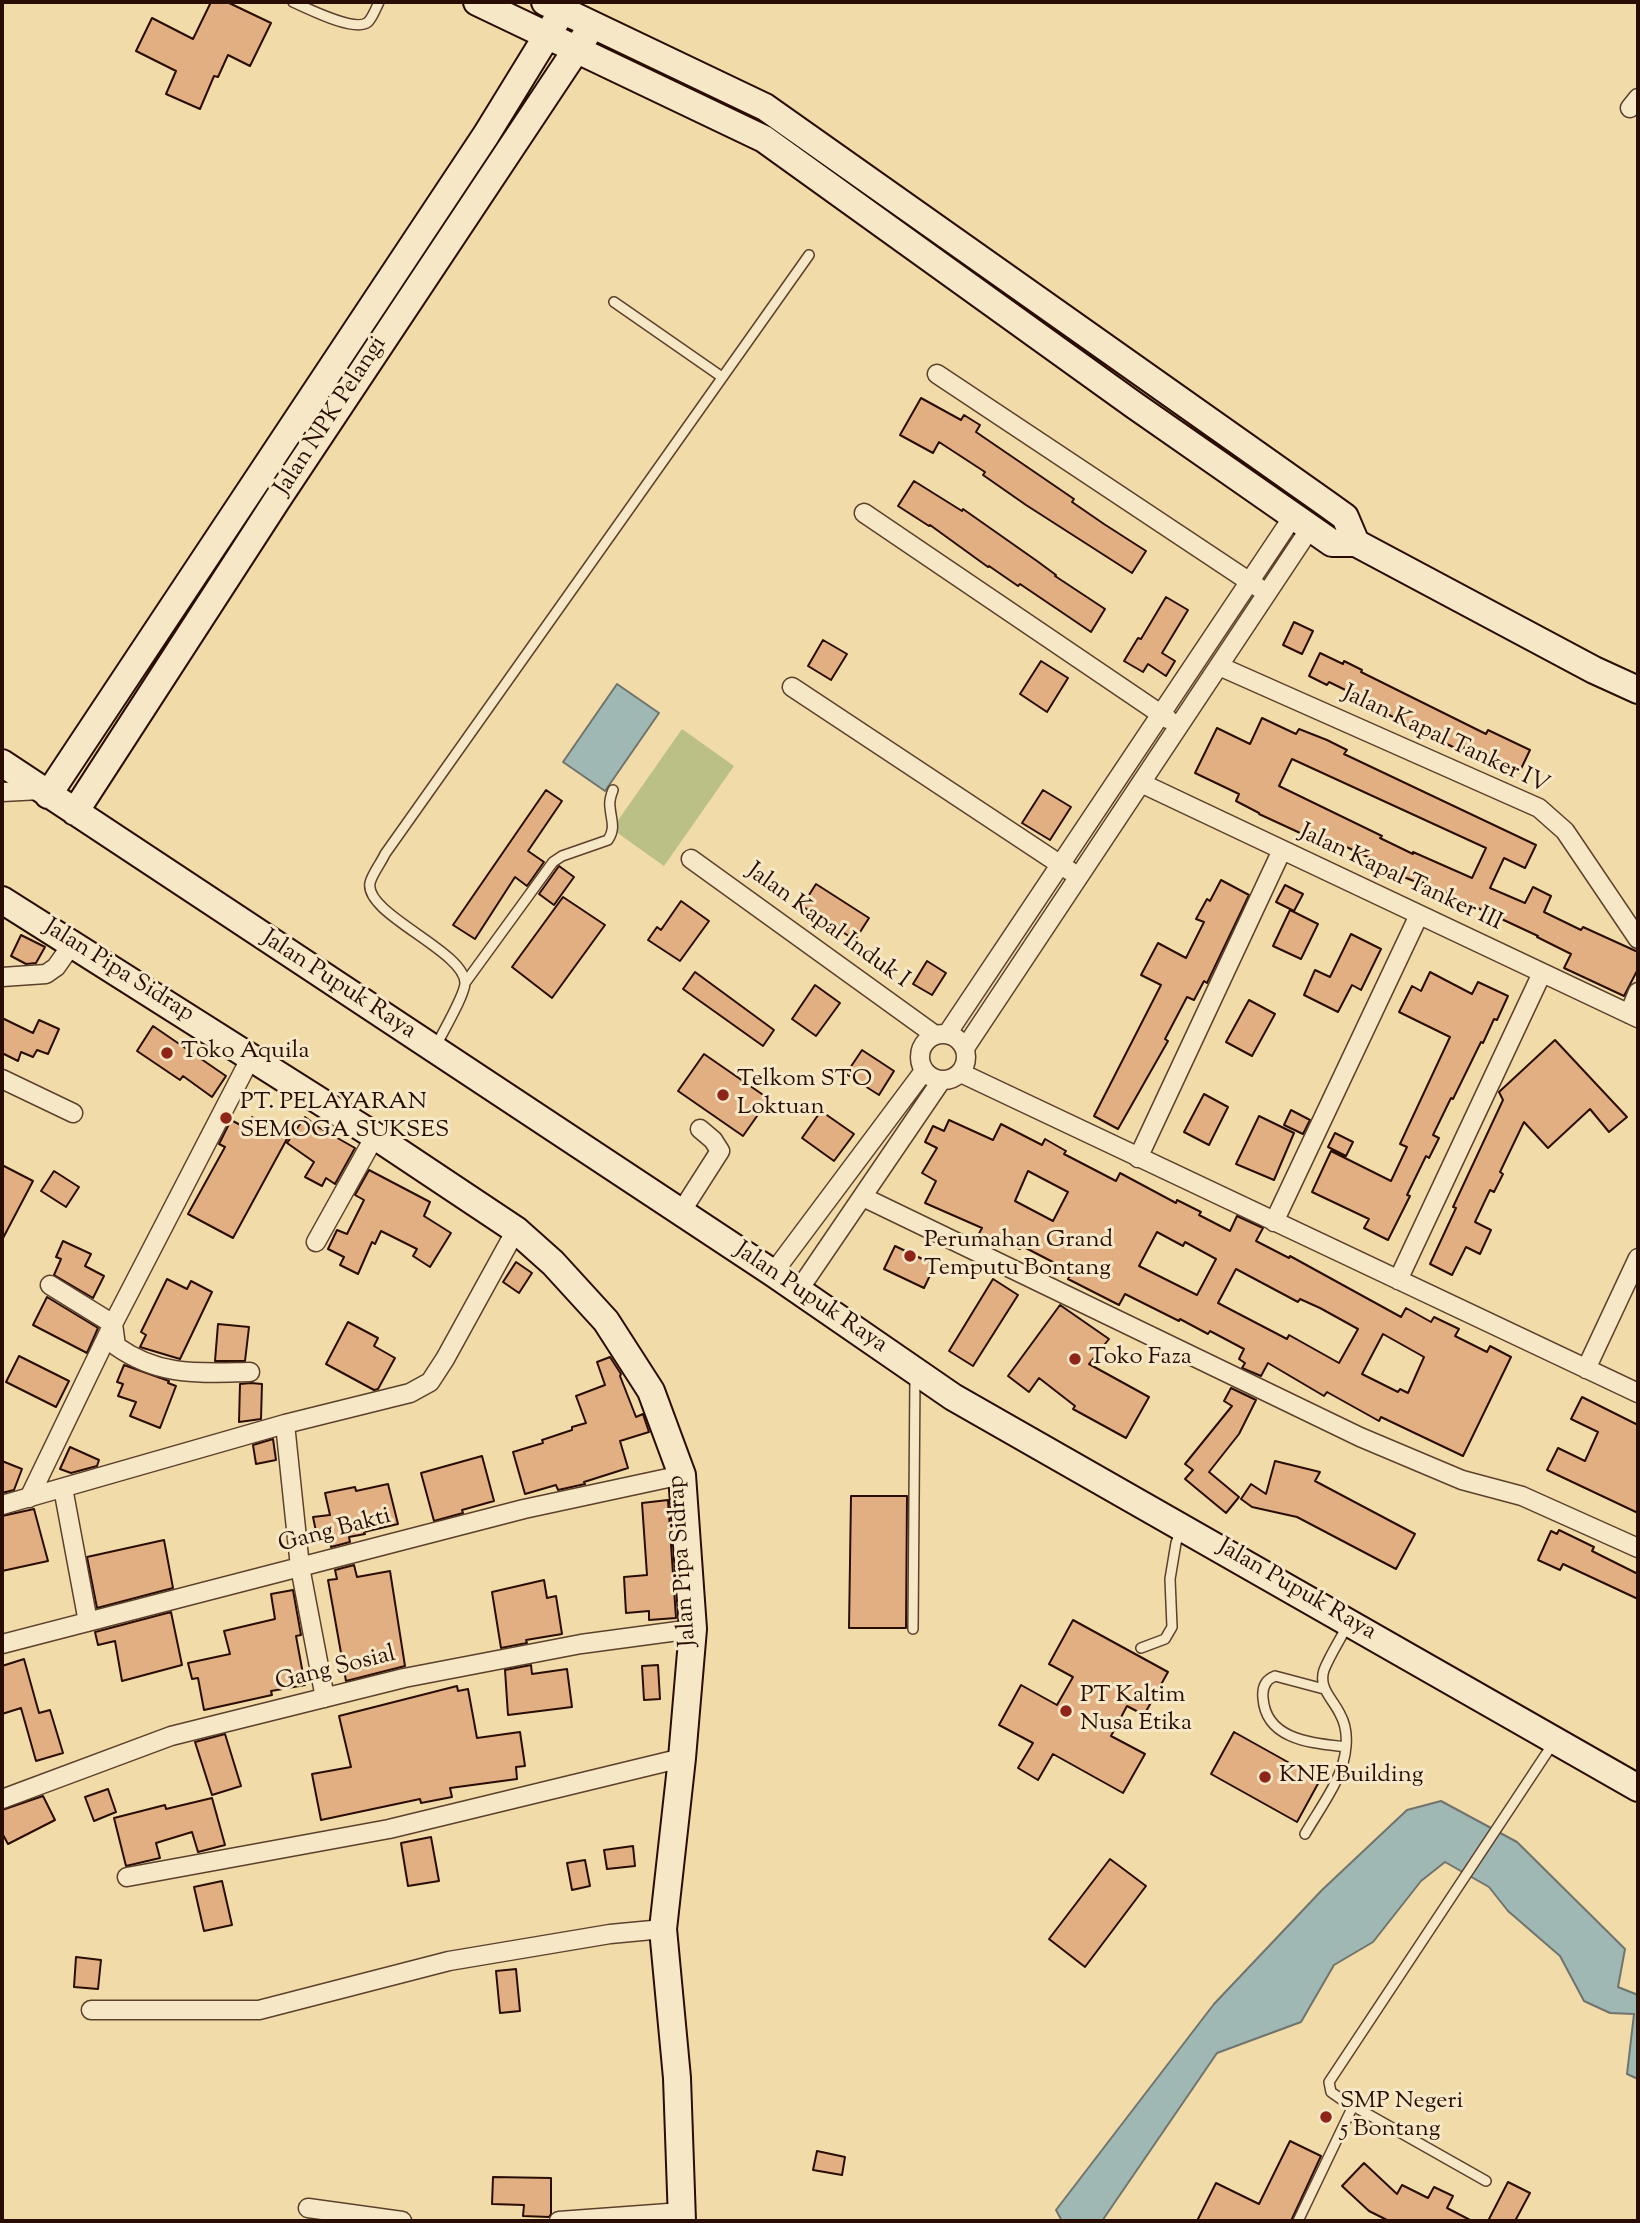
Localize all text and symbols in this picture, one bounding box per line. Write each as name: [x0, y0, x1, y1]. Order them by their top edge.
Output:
street label: Jalan NPK Pelangi: [270, 332, 394, 502]
street label: Jalan Kapal Tanker IV: [1337, 680, 1553, 802]
street label: Jalan Kapal Tanker III: [1294, 819, 1506, 939]
street label: Jalan Kapal Induk I: [740, 858, 914, 996]
street label: Jalan Pipa Sidrap: [37, 914, 199, 1030]
street label: Jalan Pupuk Raya: [255, 925, 421, 1047]
place label: Toko Aquila: [181, 1039, 310, 1067]
marker: Toko Aquila: [159, 1045, 175, 1061]
place label: Telkom STO Loktuan: [737, 1067, 872, 1123]
marker: Telkom STO Loktuan: [715, 1087, 731, 1103]
place label: PT. PELAYARAN SEMOGA SUKSES: [240, 1090, 449, 1146]
marker: PT. PELAYARAN SEMOGA SUKSES: [218, 1110, 234, 1126]
place label: Perumahan Grand Temputu Bontang: [924, 1228, 1113, 1284]
street label: Jalan Pupuk Raya: [728, 1237, 892, 1361]
marker: Perumahan Grand Temputu Bontang: [902, 1248, 918, 1264]
place label: Toko Faza: [1089, 1345, 1192, 1373]
marker: Toko Faza: [1067, 1351, 1083, 1367]
street label: Jalan Pipa Sidrap: [664, 1474, 704, 1648]
street label: Gang Bakti: [275, 1503, 395, 1561]
street label: Jalan Pupuk Raya: [1212, 1534, 1380, 1648]
street label: Gang Sosial: [273, 1641, 399, 1699]
place label: PT Kaltim Nusa Etika: [1080, 1683, 1192, 1739]
marker: PT Kaltim Nusa Etika: [1058, 1703, 1074, 1719]
place label: KNE Building: [1279, 1763, 1423, 1791]
marker: KNE Building: [1257, 1769, 1273, 1785]
place label: SMP Negeri 5 Bontang: [1340, 2089, 1463, 2145]
marker: SMP Negeri 5 Bontang: [1318, 2109, 1334, 2125]

